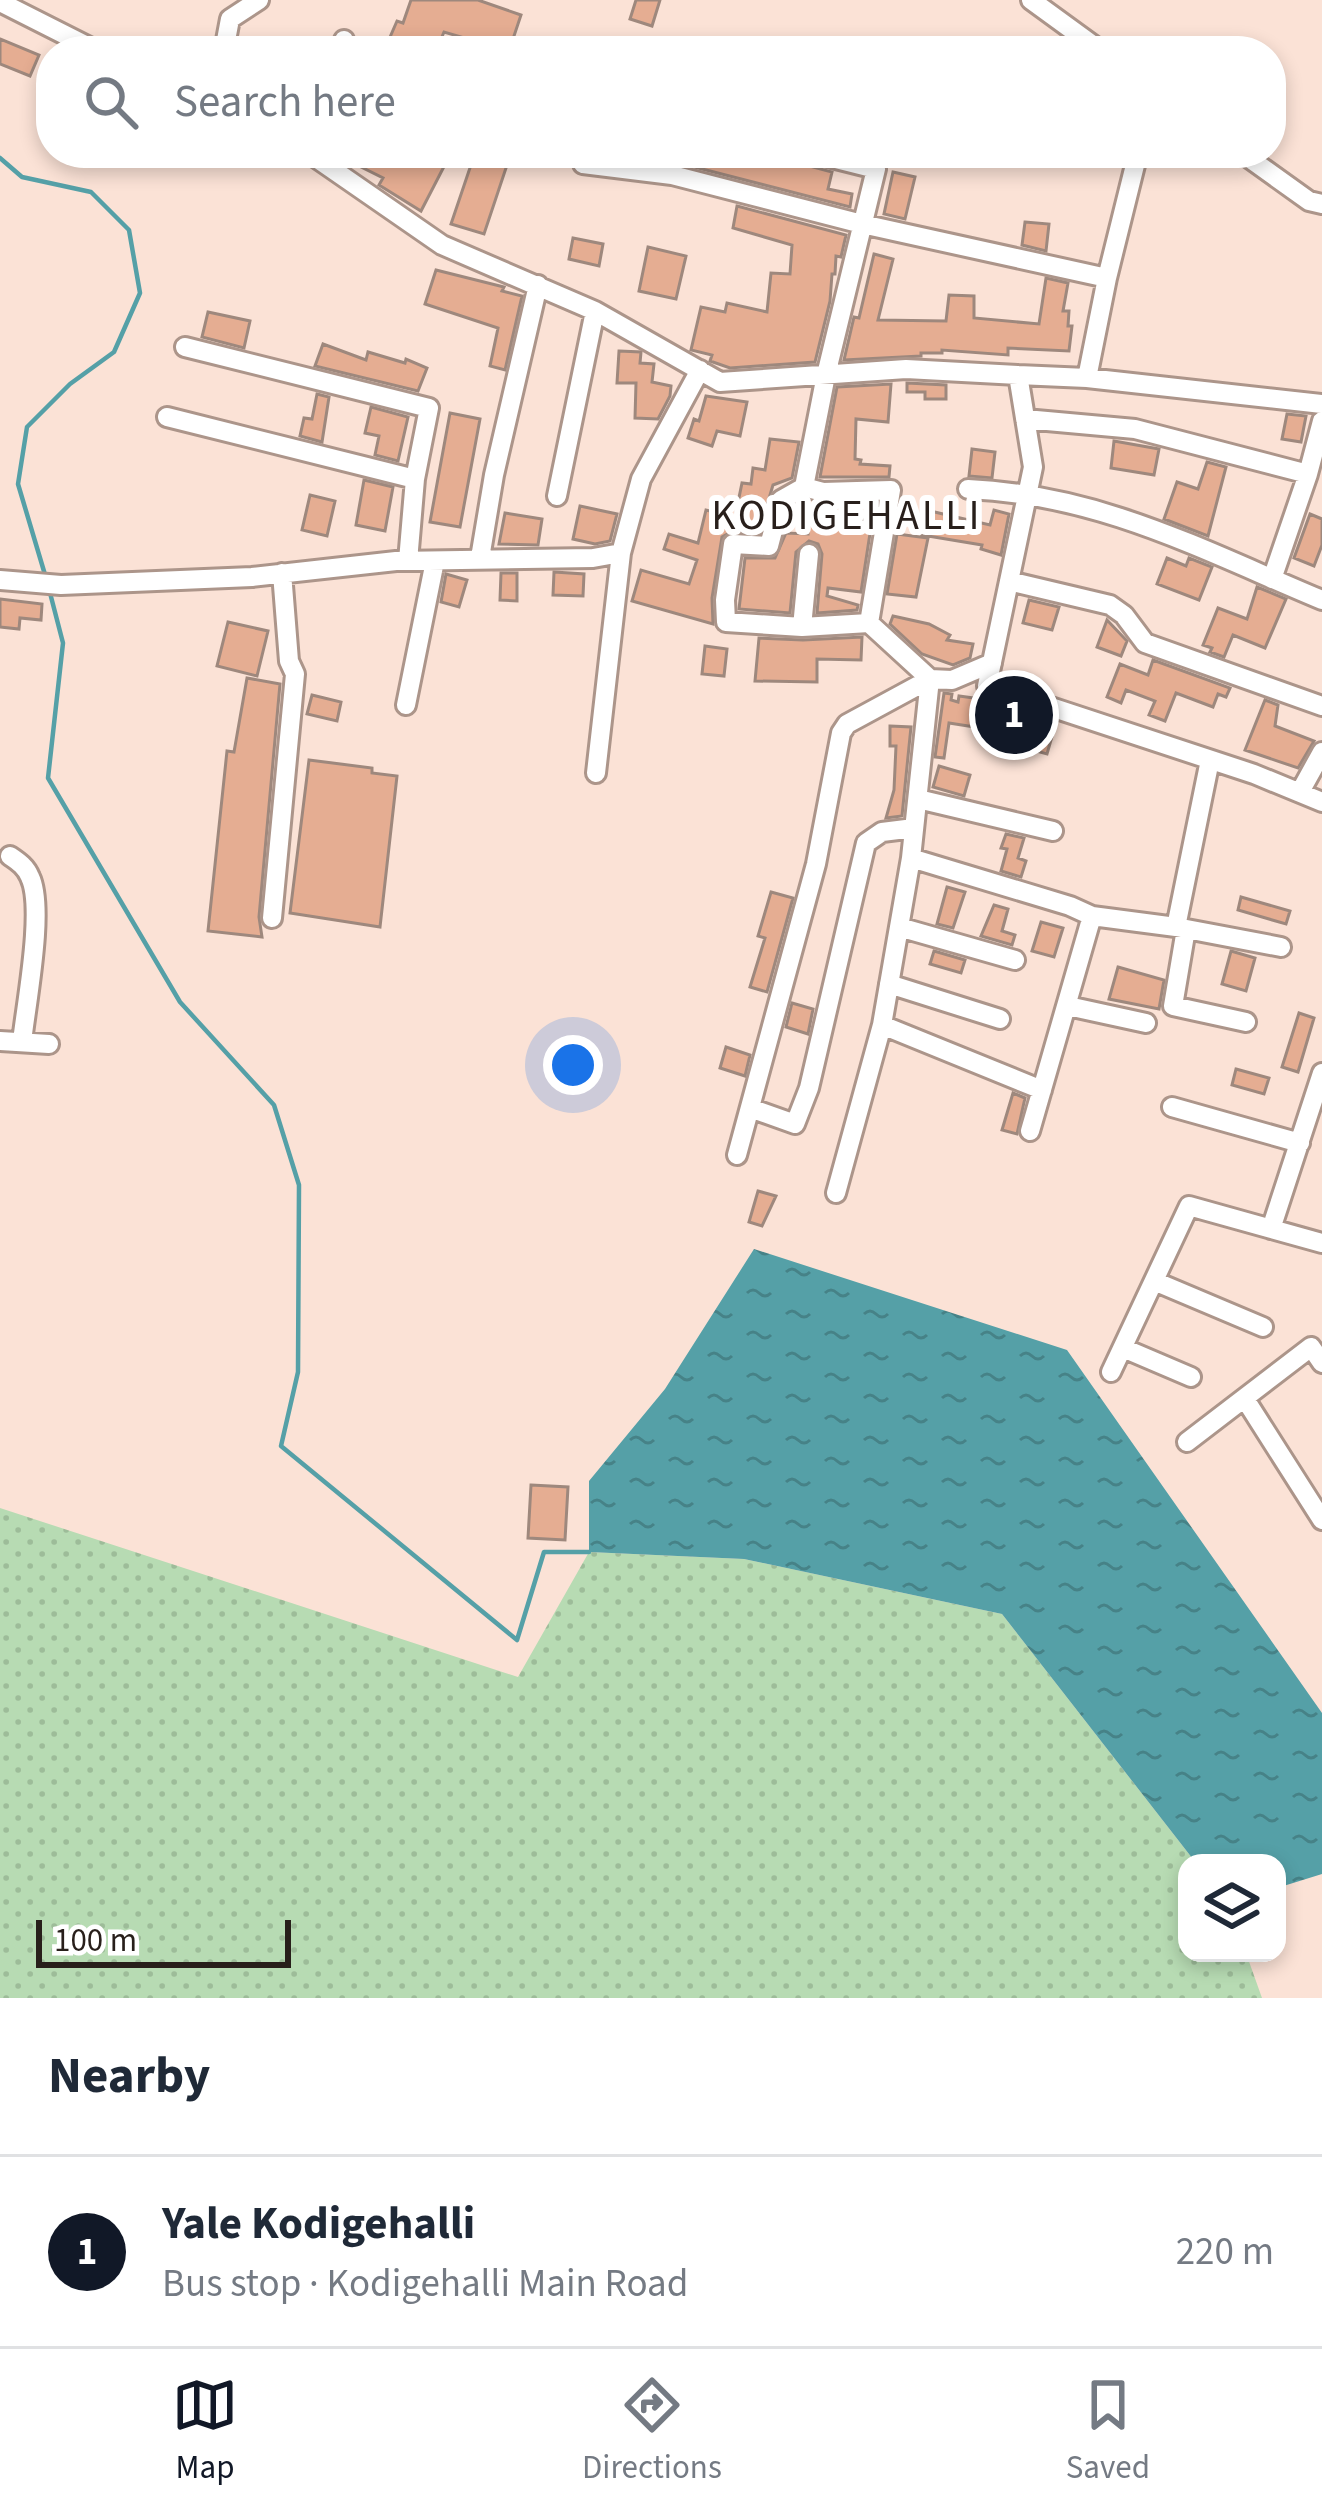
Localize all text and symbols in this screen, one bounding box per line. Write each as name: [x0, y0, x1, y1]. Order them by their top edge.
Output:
search box: [36, 36, 1286, 168]
icon: search: [78, 69, 144, 135]
text: Search here: [174, 70, 396, 134]
district label: KODIGEHALLI: [711, 486, 983, 546]
pin: 1: [975, 670, 1053, 760]
your location: [543, 1035, 603, 1095]
map controls: [1178, 1854, 1286, 1962]
button: layers: [1178, 1854, 1286, 1962]
scale bar: [36, 1914, 291, 1967]
text: 100 m: [54, 1917, 137, 1964]
text: Nearby: [48, 2040, 210, 2112]
text: Yale Kodigehalli: [162, 2192, 475, 2256]
text: 1: [77, 2224, 97, 2280]
text: 220 m: [1176, 2224, 1274, 2280]
text: Bus stop · Kodigehalli Main Road: [162, 2256, 688, 2312]
tab: Map: [172, 2372, 238, 2491]
tab: Directions: [582, 2372, 722, 2491]
tab: Saved: [1066, 2372, 1150, 2491]

